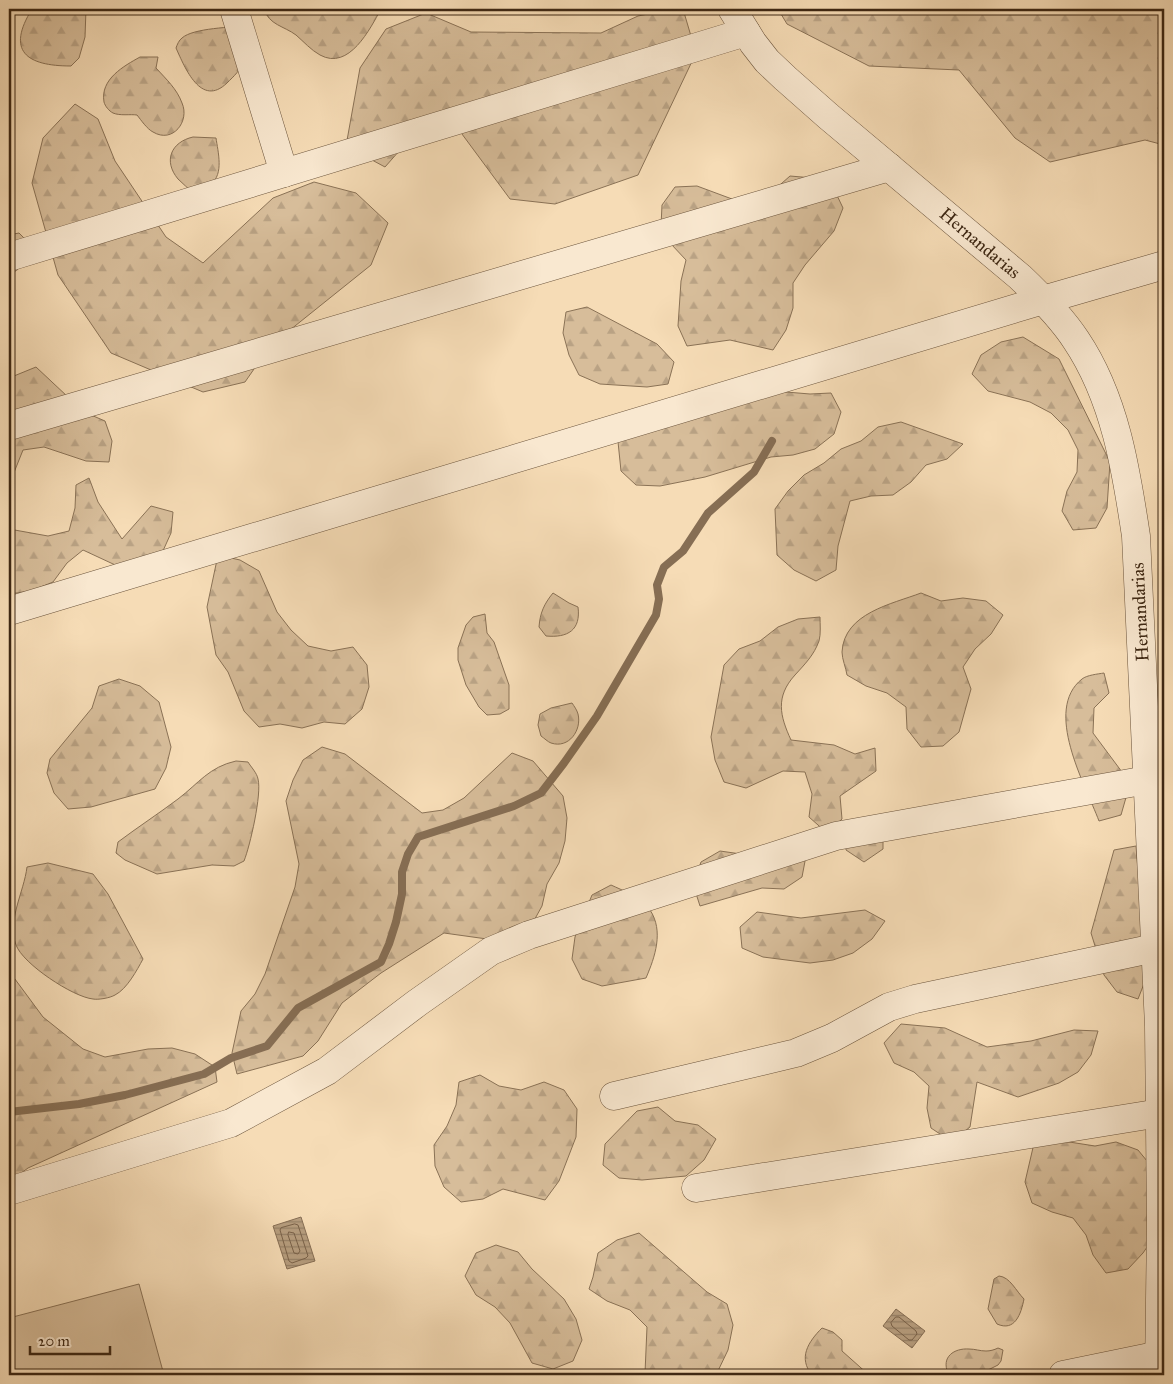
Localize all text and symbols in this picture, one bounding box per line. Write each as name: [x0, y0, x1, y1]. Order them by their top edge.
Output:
street label: Hernandarias: [935, 203, 1025, 283]
street label: Hernandarias: [1126, 562, 1154, 662]
scale bar: [30, 1324, 110, 1356]
text: 20 m: [38, 1332, 70, 1350]

